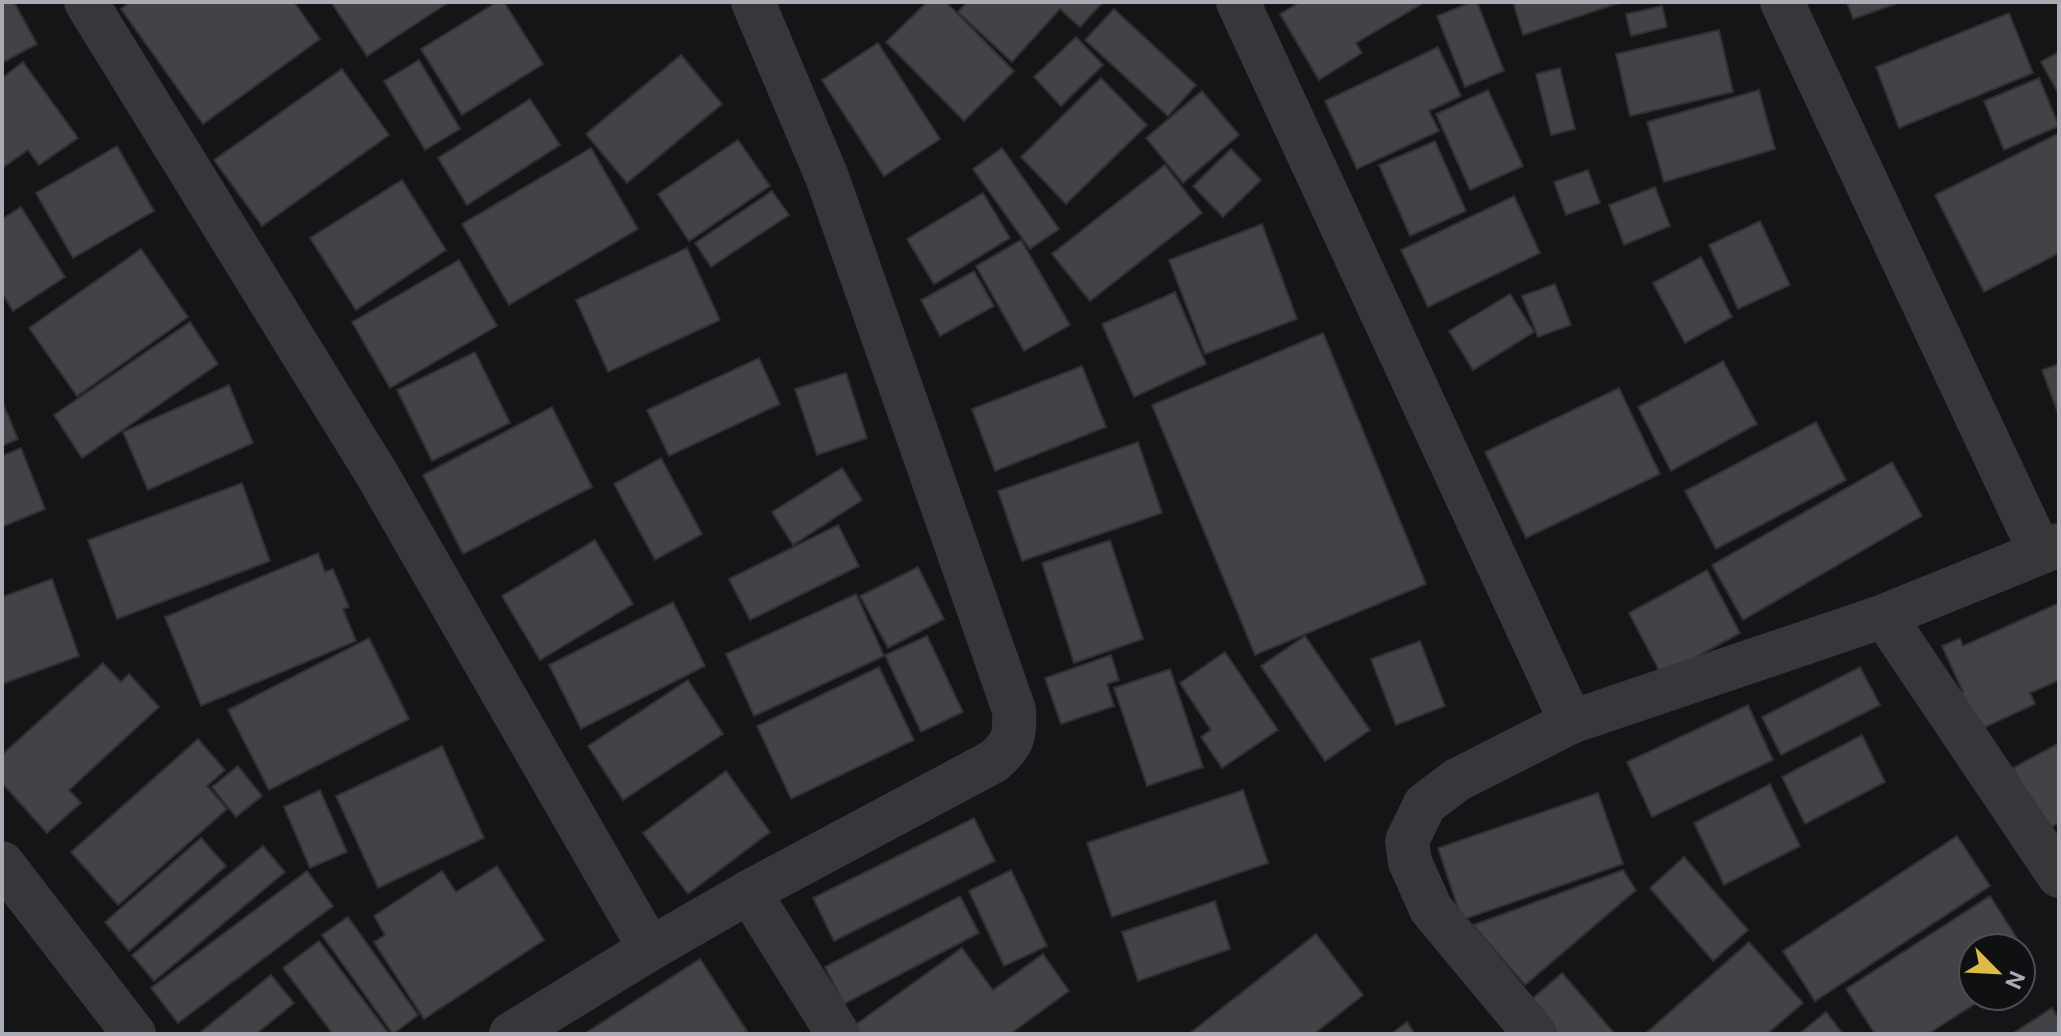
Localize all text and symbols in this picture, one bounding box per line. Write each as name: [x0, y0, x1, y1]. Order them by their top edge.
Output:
north arrow: [1957, 932, 2037, 1012]
text: N: [2000, 967, 2031, 993]

